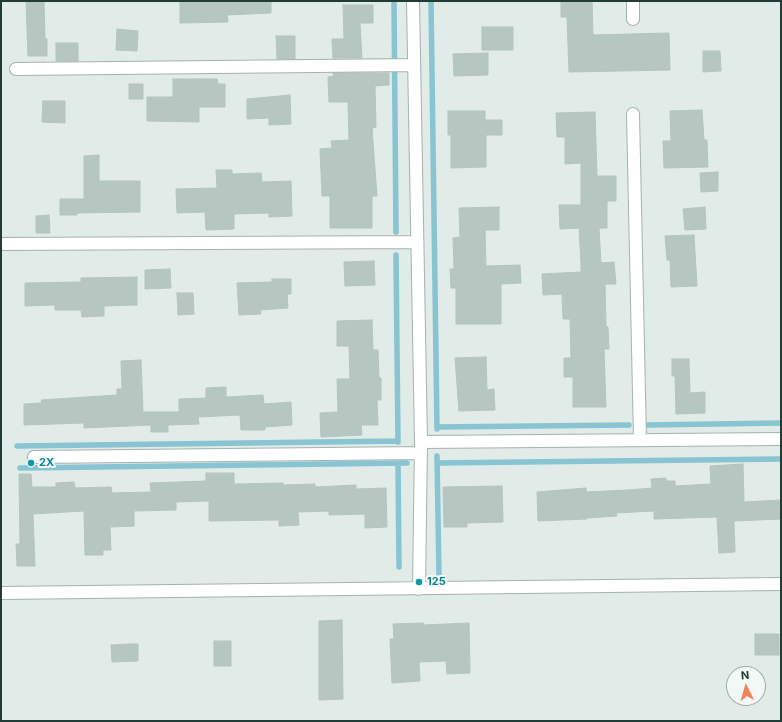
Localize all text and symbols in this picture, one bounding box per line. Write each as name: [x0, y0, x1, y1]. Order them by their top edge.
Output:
place label: 2X: [39, 456, 54, 470]
marker: 2X: [26, 458, 36, 468]
place label: 125: [427, 575, 446, 589]
marker: 125: [414, 577, 424, 587]
north arrow: [726, 666, 766, 706]
text: N: [740, 668, 750, 682]

